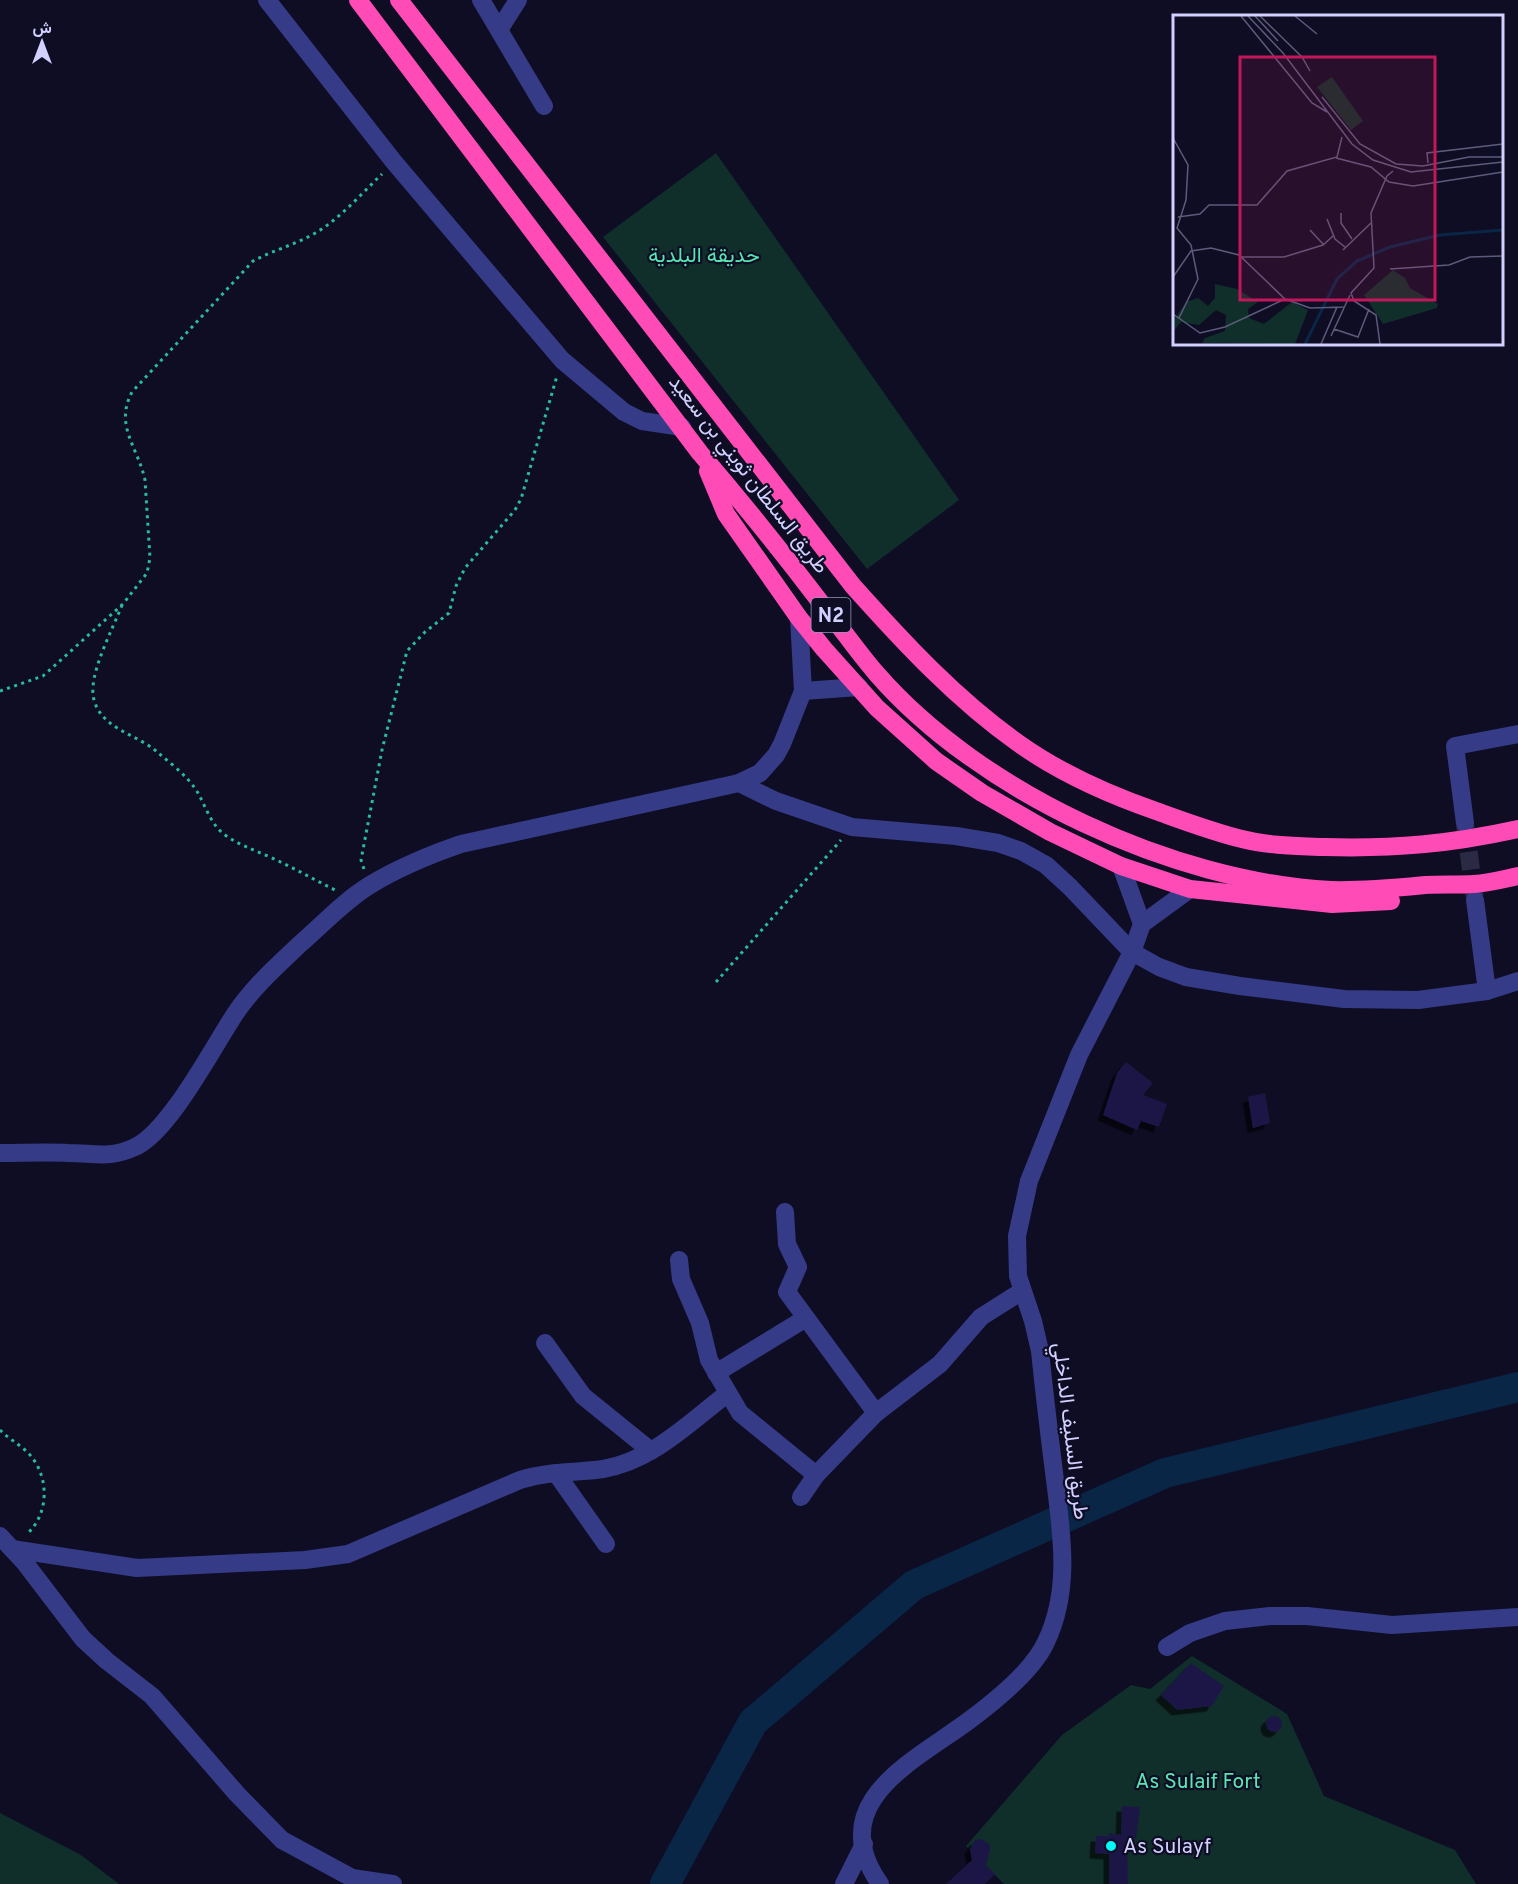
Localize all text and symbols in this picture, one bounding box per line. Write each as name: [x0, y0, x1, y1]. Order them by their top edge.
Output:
north arrow: [12, 12, 72, 72]
inset map: [1173, 15, 1503, 345]
text: ش: [32, 19, 52, 39]
park label: حديقة البلدية: [648, 243, 760, 270]
street label: طريق السلطان ثويني بن سعيد: [660, 370, 834, 581]
road number: N2: [812, 598, 850, 632]
street label: طريق السليف الداخلي: [1043, 1341, 1094, 1522]
park label: As Sulaif Fort: [1135, 1769, 1261, 1796]
place label: As Sulayf: [1123, 1834, 1211, 1861]
marker: As Sulayf: [1104, 1839, 1118, 1853]

